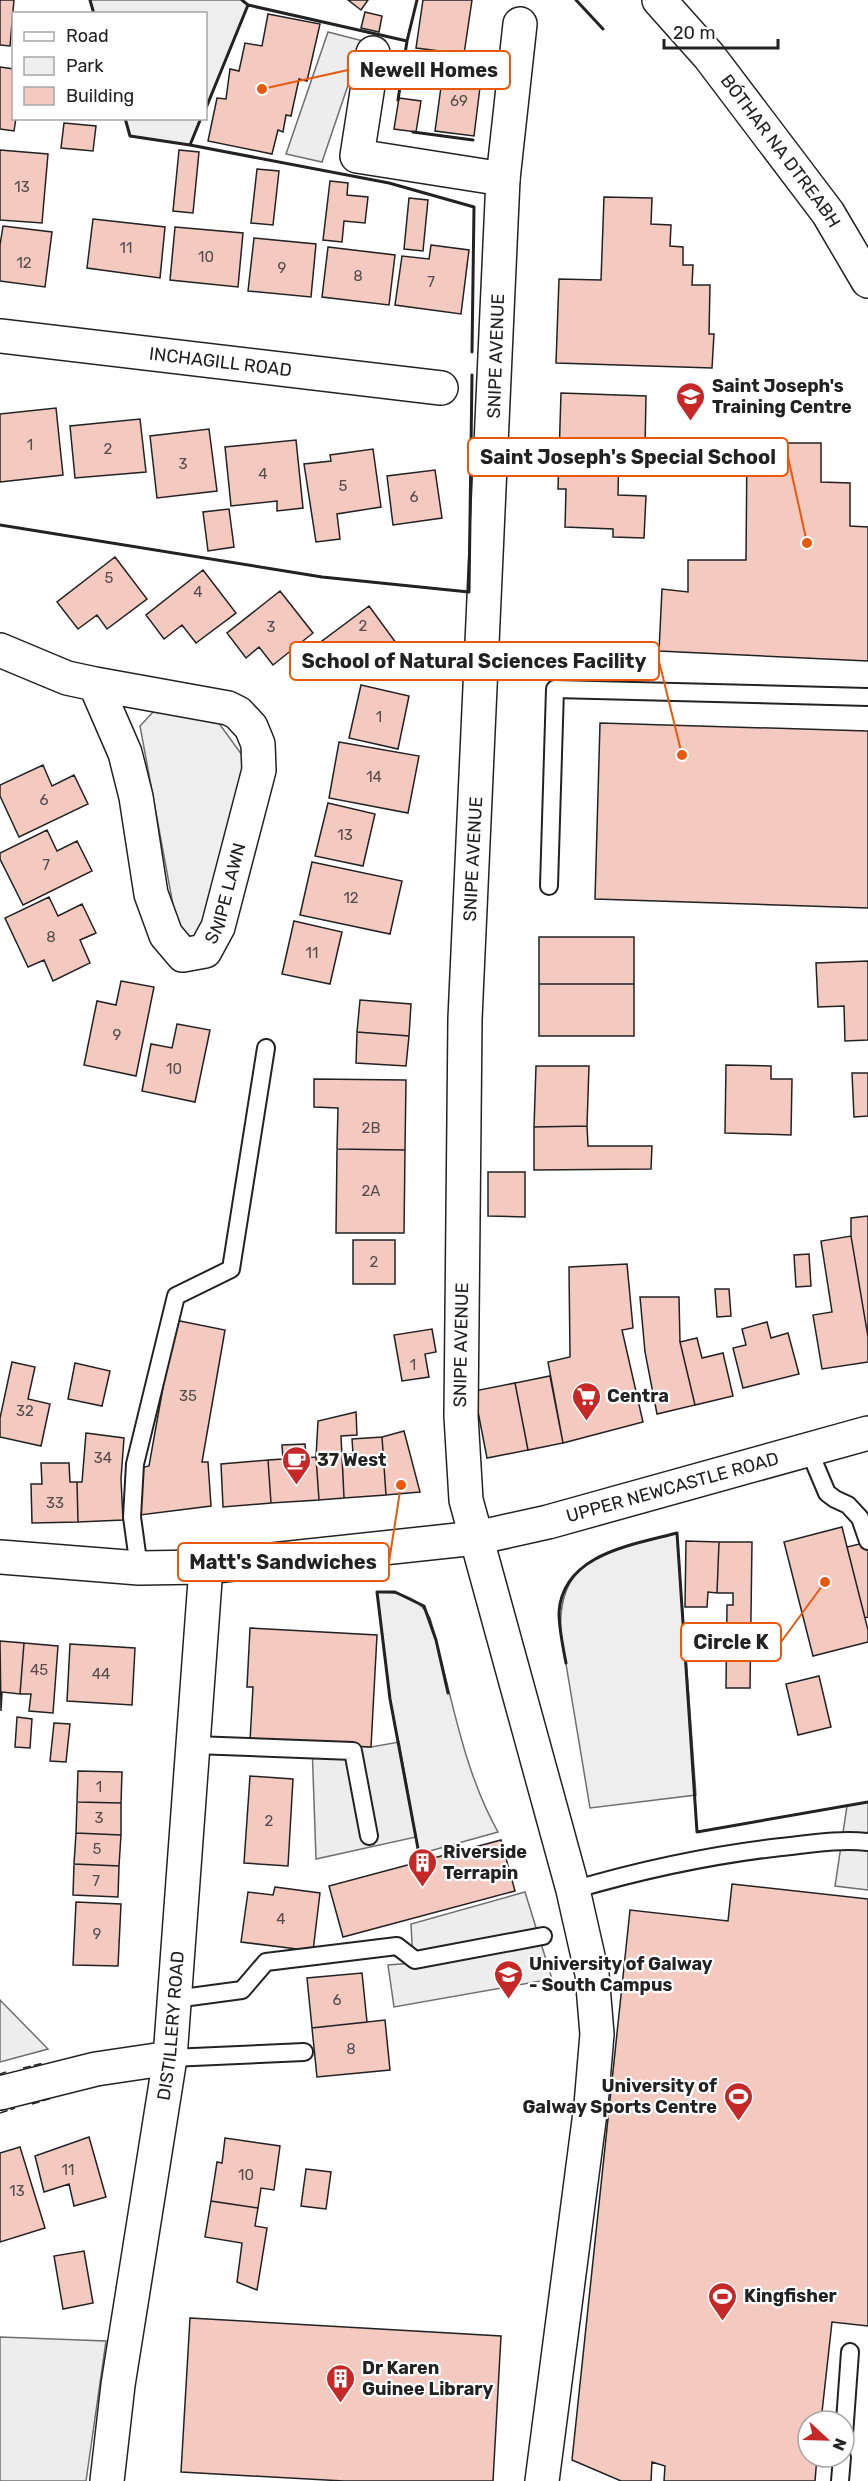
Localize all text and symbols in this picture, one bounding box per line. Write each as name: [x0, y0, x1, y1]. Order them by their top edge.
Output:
legend: [12, 12, 207, 120]
scale bar: [664, 12, 778, 50]
text: 20 m: [673, 22, 715, 44]
text: Road: [66, 25, 109, 47]
callout: Newell Homes: [348, 51, 510, 89]
text: Park: [66, 55, 104, 77]
text: Newell Homes: [360, 58, 498, 82]
street label: BÓTHAR NA DTREABH: [716, 70, 845, 232]
text: Building: [66, 85, 134, 107]
house number: 69: [450, 92, 468, 110]
house number: 13: [14, 178, 30, 196]
house number: 11: [120, 239, 132, 257]
house number: 10: [198, 248, 214, 266]
house number: 12: [16, 254, 32, 272]
house number: 9: [278, 259, 287, 277]
house number: 8: [353, 267, 363, 285]
house number: 7: [427, 273, 435, 291]
street label: SNIPE AVENUE: [483, 293, 509, 419]
street label: INCHAGILL ROAD: [148, 343, 293, 381]
place label: Saint Joseph's Training Centre: [712, 375, 852, 418]
school or university icon: Saint Joseph's Training Centre: [675, 380, 707, 422]
house number: 1: [27, 436, 33, 454]
callout: Saint Joseph's Special School: [468, 438, 788, 476]
house number: 2: [104, 440, 113, 458]
text: Saint Joseph's Special School: [480, 445, 776, 469]
house number: 3: [178, 455, 188, 473]
house number: 4: [258, 465, 268, 483]
house number: 5: [339, 477, 348, 495]
house number: 6: [409, 488, 419, 506]
house number: 5: [105, 569, 114, 587]
house number: 4: [193, 583, 203, 601]
house number: 2: [359, 617, 368, 635]
house number: 3: [266, 618, 276, 636]
callout: School of Natural Sciences Facility: [290, 642, 659, 680]
text: School of Natural Sciences Facility: [302, 649, 646, 673]
house number: 1: [376, 708, 382, 726]
house number: 14: [366, 768, 382, 786]
house number: 6: [39, 791, 49, 809]
street label: SNIPE AVENUE: [459, 796, 487, 922]
house number: 13: [337, 826, 353, 844]
street label: SNIPE LAWN: [200, 840, 251, 948]
house number: 7: [42, 856, 50, 874]
house number: 12: [343, 889, 359, 907]
house number: 8: [46, 928, 56, 946]
house number: 11: [306, 944, 318, 962]
house number: 9: [113, 1026, 122, 1044]
house number: 10: [166, 1060, 182, 1078]
house number: 2B: [362, 1119, 380, 1137]
house number: 2A: [362, 1182, 380, 1200]
house number: 2: [370, 1253, 379, 1271]
street label: SNIPE AVENUE: [449, 1282, 473, 1408]
house number: 1: [410, 1356, 416, 1374]
supermarket icon: Centra: [570, 1380, 602, 1422]
place label: Centra: [607, 1385, 669, 1407]
house number: 35: [179, 1387, 197, 1405]
house number: 32: [16, 1402, 34, 1420]
cafe icon: 37 West: [280, 1444, 312, 1486]
street label: UPPER NEWCASTLE ROAD: [564, 1447, 781, 1527]
house number: 34: [94, 1449, 112, 1467]
place label: 37 West: [317, 1449, 387, 1471]
house number: 33: [46, 1494, 64, 1512]
callout: Matt's Sandwiches: [178, 1543, 389, 1581]
text: Matt's Sandwiches: [189, 1550, 377, 1574]
callout: Circle K: [681, 1623, 781, 1661]
text: Circle K: [693, 1630, 770, 1654]
house number: 45: [30, 1661, 48, 1679]
house number: 44: [92, 1665, 110, 1683]
house number: 1: [96, 1778, 102, 1796]
house number: 3: [94, 1809, 104, 1827]
house number: 2: [265, 1812, 274, 1830]
house number: 5: [93, 1840, 102, 1858]
place label: Riverside Terrapin: [443, 1841, 527, 1884]
building icon: Riverside Terrapin: [406, 1846, 438, 1888]
house number: 7: [92, 1872, 100, 1890]
house number: 4: [276, 1910, 286, 1928]
house number: 9: [93, 1925, 102, 1943]
street label: DISTILLERY ROAD: [152, 1950, 189, 2102]
place label: University of Galway - South Campus: [529, 1953, 713, 1996]
school or university icon: University of Galway - South Campus: [492, 1958, 524, 2000]
house number: 6: [332, 1991, 342, 2009]
house number: 8: [346, 2040, 356, 2058]
place label: University of Galway Sports Centre: [522, 2075, 717, 2118]
sports icon: University of Galway Sports Centre: [722, 2080, 754, 2122]
house number: 11: [62, 2161, 74, 2179]
house number: 10: [238, 2166, 254, 2184]
house number: 13: [9, 2182, 25, 2200]
sports icon: Kingfisher: [707, 2280, 739, 2322]
place label: Kingfisher: [744, 2285, 837, 2307]
place label: Dr Karen Guinee Library: [362, 2357, 493, 2400]
building icon: Dr Karen Guinee Library: [325, 2362, 357, 2404]
north arrow: [796, 2409, 856, 2469]
text: N: [828, 2436, 850, 2453]

